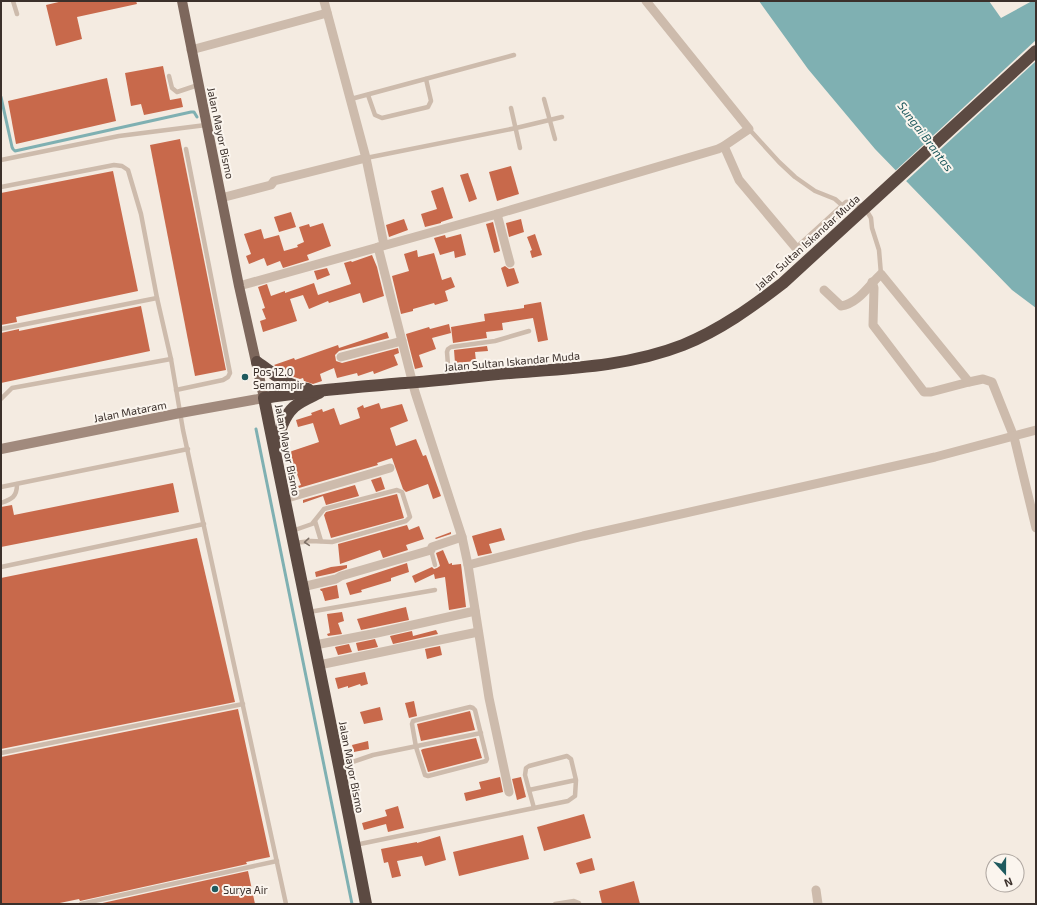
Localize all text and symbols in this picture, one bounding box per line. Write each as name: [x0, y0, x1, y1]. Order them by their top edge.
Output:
street label: Jalan Mayor Bismo: [205, 86, 237, 180]
water label: Sungai Brantas: [895, 99, 957, 173]
street label: Jalan Sultan Iskandar Muda: [752, 192, 862, 292]
street label: Jalan Sultan Iskandar Muda: [444, 349, 580, 373]
place label: Pos 12.0 Semampir: [253, 365, 304, 391]
marker: Pos 12.0 Semampir: [240, 372, 250, 382]
street label: Jalan Mataram: [92, 398, 168, 424]
street label: Jalan Mayor Bismo: [273, 403, 303, 497]
one-way arrow: [304, 537, 310, 546]
street label: Jalan Mayor Bismo: [337, 720, 367, 814]
north arrow: [985, 853, 1025, 893]
text: N: [1003, 875, 1015, 890]
place label: Surya Air: [223, 883, 268, 896]
marker: Surya Air: [210, 884, 220, 894]

